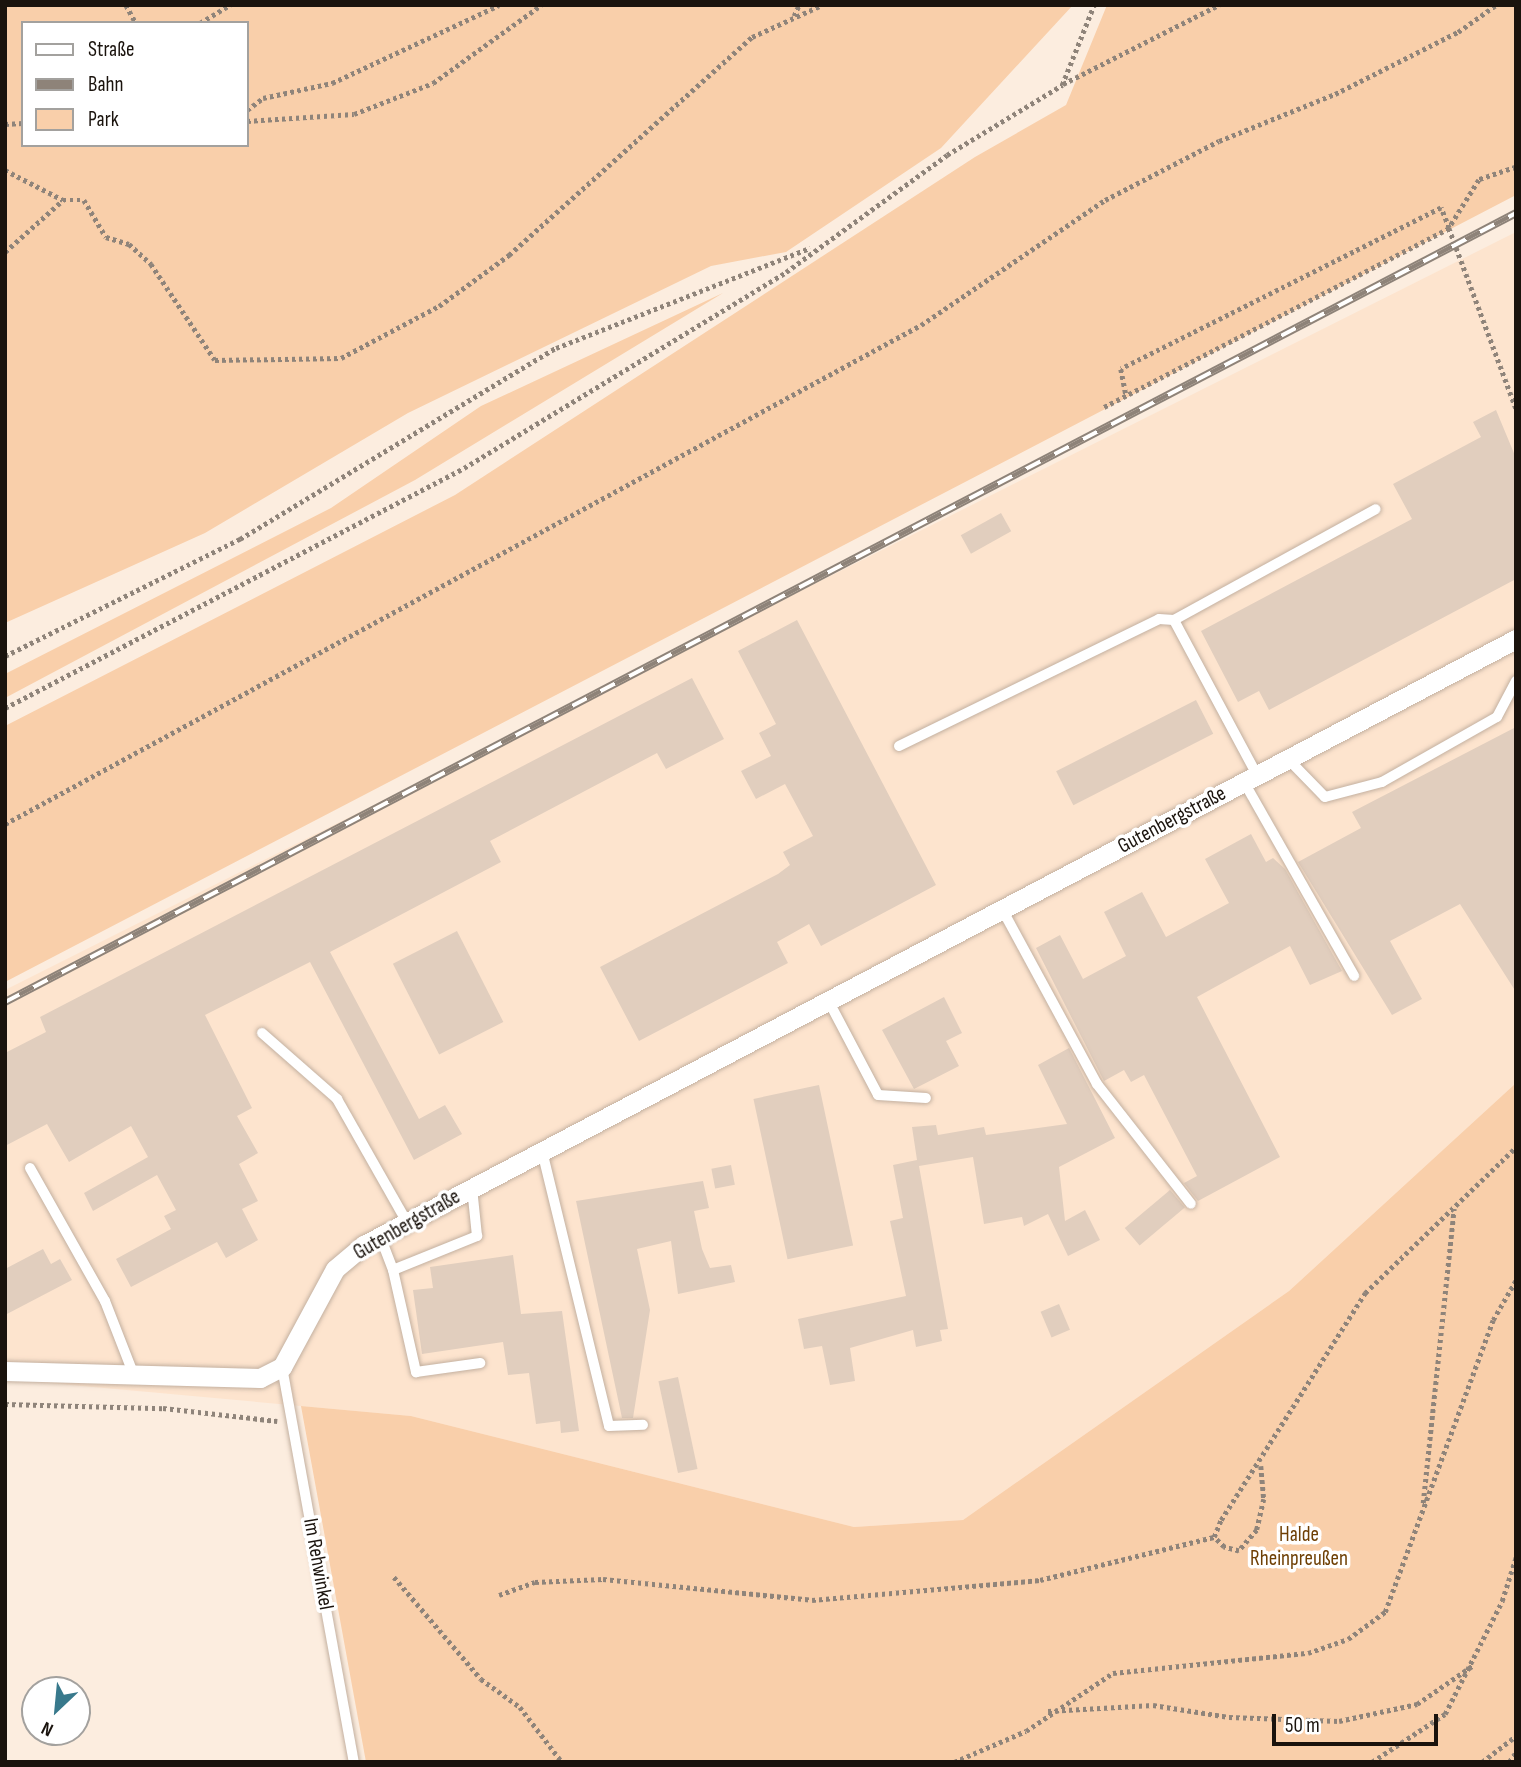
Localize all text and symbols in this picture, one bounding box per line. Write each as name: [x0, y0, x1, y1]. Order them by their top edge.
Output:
legend: [21, 21, 248, 147]
text: Straße: [88, 37, 134, 62]
text: Bahn: [88, 72, 123, 97]
text: Park: [88, 107, 119, 132]
street label: Gutenbergstraße: [1114, 781, 1230, 859]
street label: Gutenbergstraße: [349, 1184, 465, 1266]
street label: Im Rehwinkel: [298, 1516, 338, 1612]
park label: Halde Rheinpreußen: [1250, 1522, 1348, 1572]
north arrow: [21, 1676, 91, 1746]
scale bar: [1276, 1700, 1442, 1744]
text: 50 m: [1285, 1713, 1320, 1738]
text: N: [38, 1716, 57, 1741]

